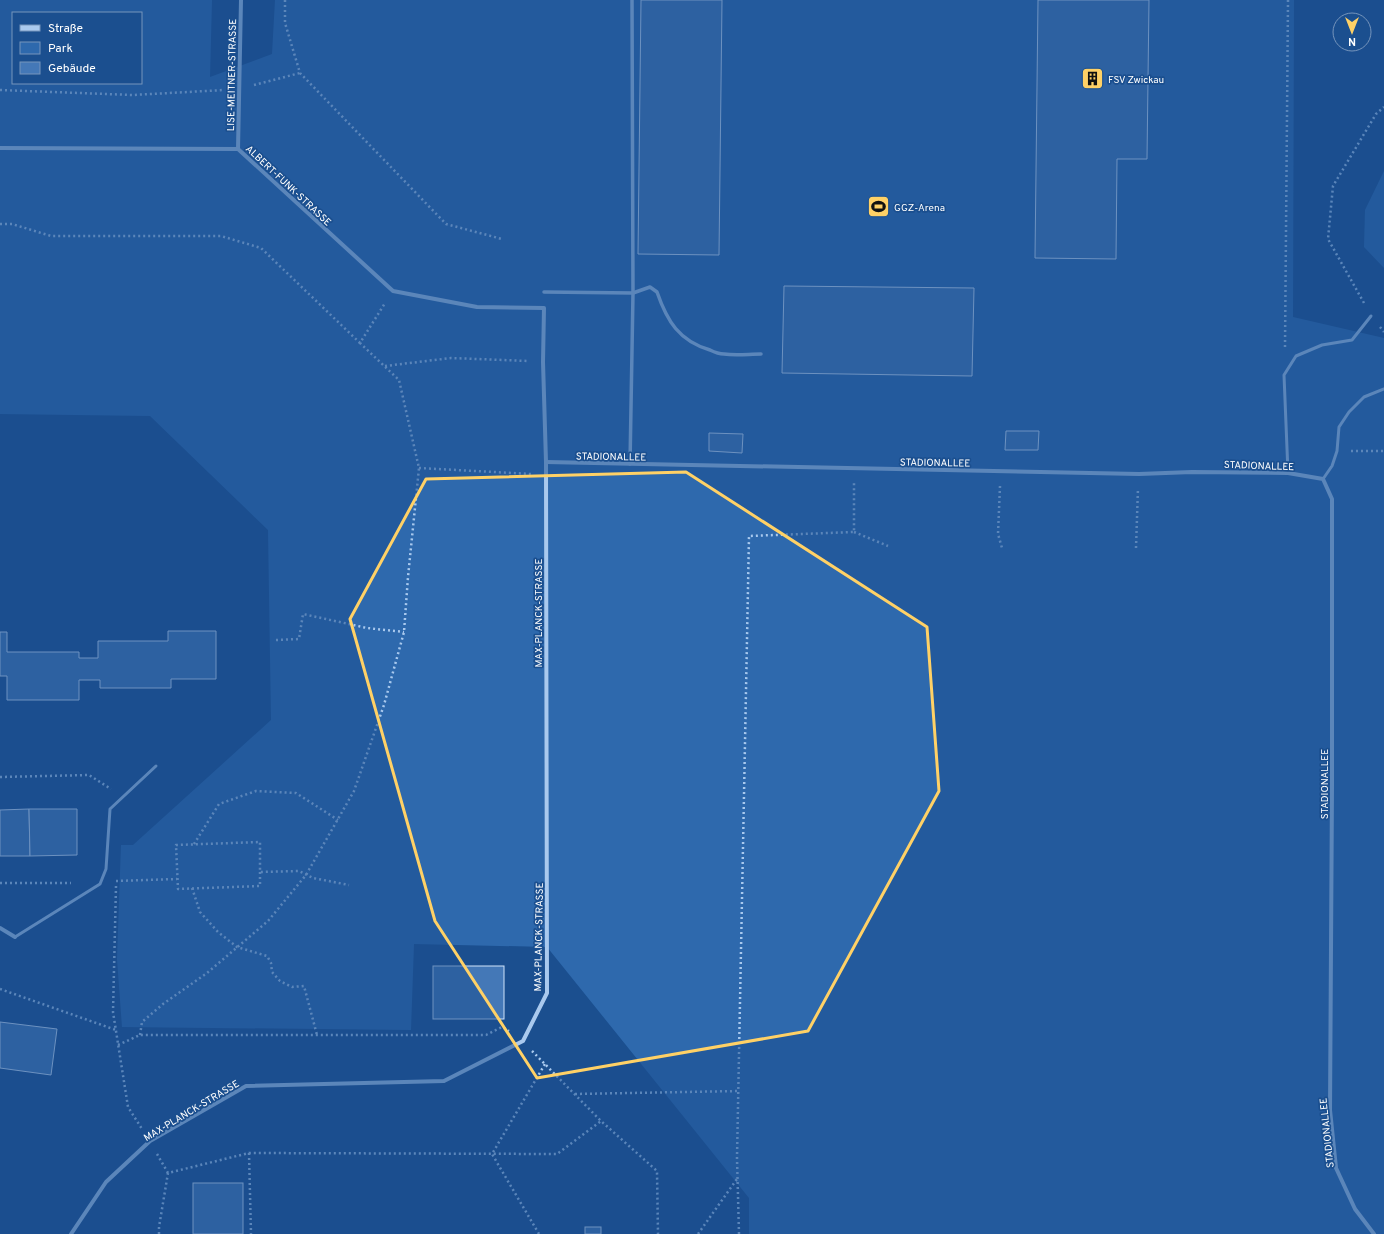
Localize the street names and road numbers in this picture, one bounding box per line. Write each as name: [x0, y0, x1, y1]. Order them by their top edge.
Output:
street label: LISE-MEITNER-STRASSE: [225, 19, 240, 131]
street label: ALBERT-FUNK-STRASSE: [242, 143, 334, 229]
street label: STADIONALLEE: [576, 450, 646, 465]
street label: STADIONALLEE: [900, 456, 970, 471]
street label: STADIONALLEE: [1224, 459, 1294, 474]
street label: MAX-PLANCK-STRASSE: [533, 558, 546, 668]
street label: STADIONALLEE: [1319, 749, 1332, 819]
street label: MAX-PLANCK-STRASSE: [532, 882, 547, 992]
street label: MAX-PLANCK-STRASSE: [142, 1078, 242, 1145]
street label: STADIONALLEE: [1317, 1097, 1338, 1169]

